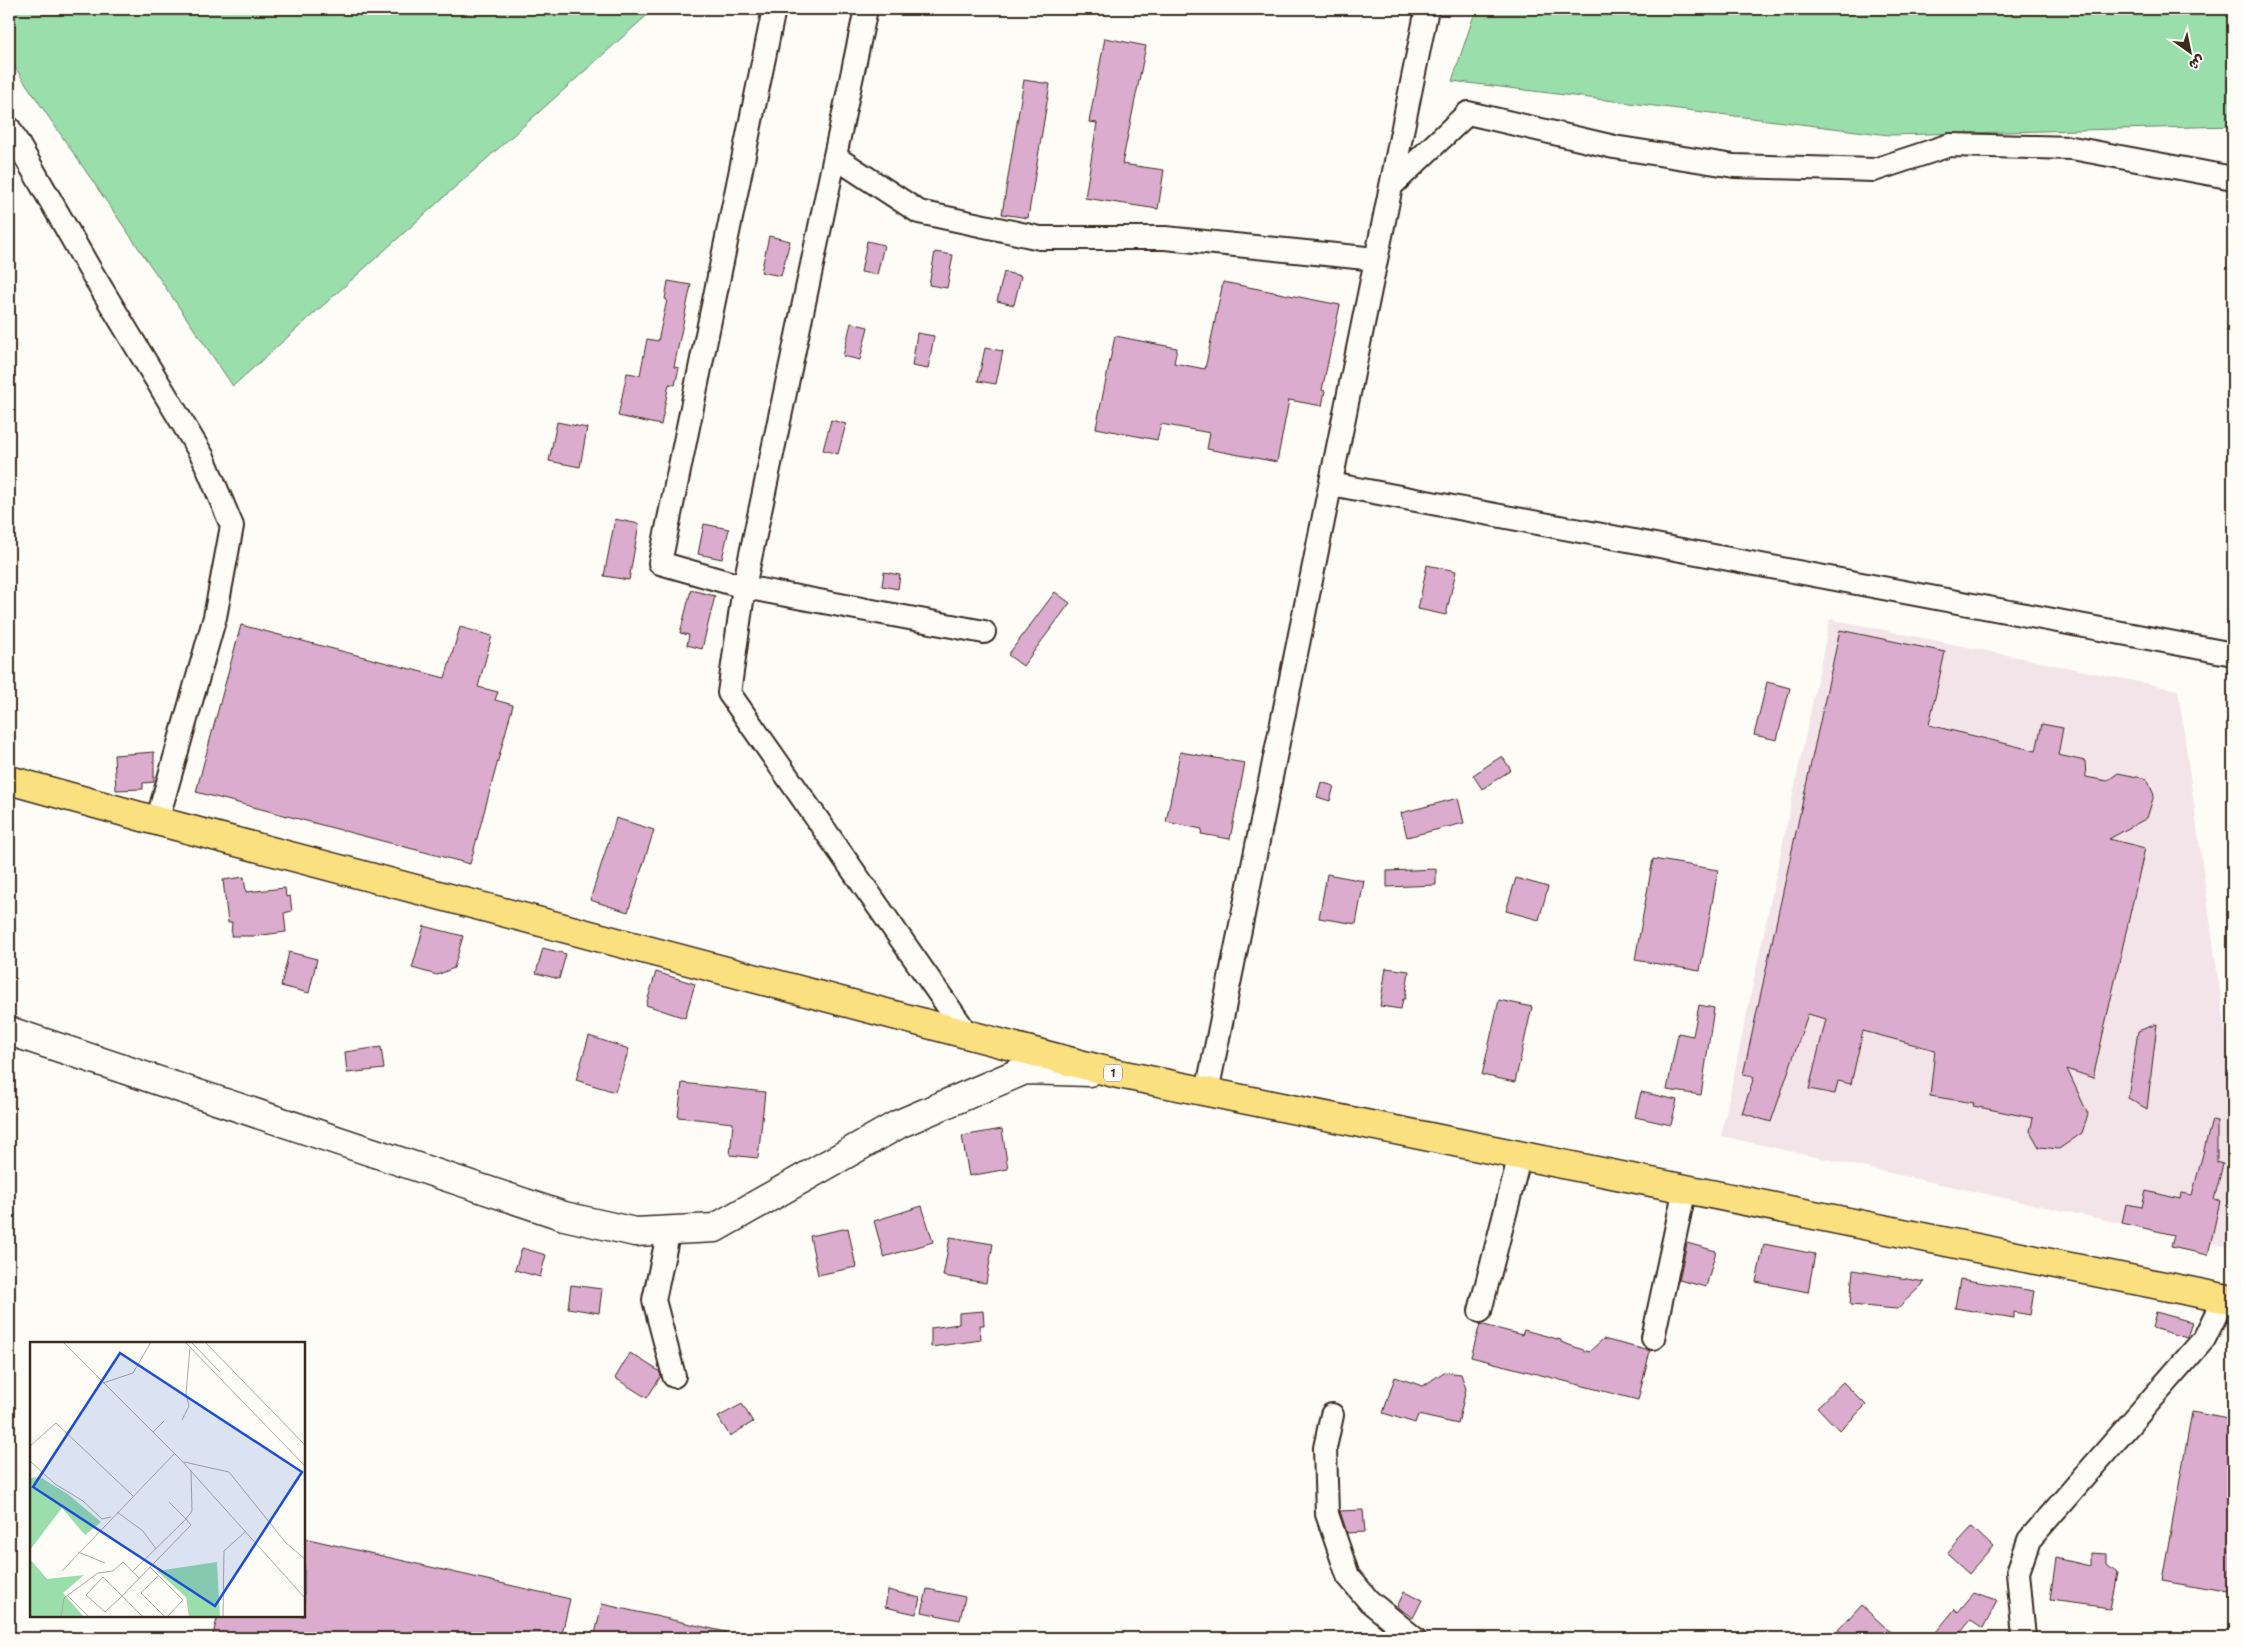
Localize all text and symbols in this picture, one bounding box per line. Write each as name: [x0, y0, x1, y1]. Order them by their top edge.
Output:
north arrow: [2164, 28, 2214, 78]
text: ش: [2186, 51, 2208, 75]
road number: 1: [1104, 1064, 1122, 1082]
inset map: [30, 1342, 305, 1617]

